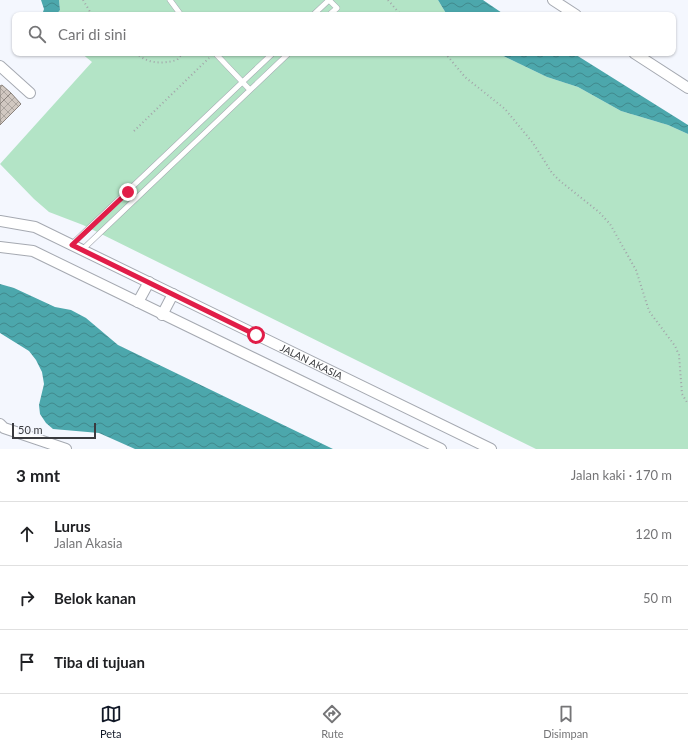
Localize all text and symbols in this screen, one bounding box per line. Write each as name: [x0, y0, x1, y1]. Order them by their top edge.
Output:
search box: [12, 12, 676, 56]
icon: search: [26, 23, 48, 45]
text: Cari di sini: [58, 25, 126, 43]
route end: [119, 183, 137, 201]
route start: [247, 326, 265, 344]
street label: JALAN AKASIA: [278, 341, 345, 382]
scale bar: [12, 421, 96, 440]
text: 50 m: [18, 423, 43, 436]
text: 3 mnt: [16, 465, 60, 486]
text: Jalan kaki · 170 m: [571, 467, 672, 483]
text: Lurus: [54, 517, 91, 535]
icon: ahead: [16, 523, 38, 545]
text: 120 m: [635, 526, 672, 542]
text: Jalan Akasia: [54, 535, 122, 551]
icon: right: [16, 587, 38, 609]
text: Belok kanan: [54, 589, 136, 607]
text: 50 m: [643, 590, 672, 606]
icon: arrive: [16, 651, 38, 673]
text: Tiba di tujuan: [54, 653, 145, 671]
tab: Peta: [100, 703, 122, 740]
tab: Rute: [321, 703, 344, 740]
tab: Disimpan: [543, 703, 588, 740]

